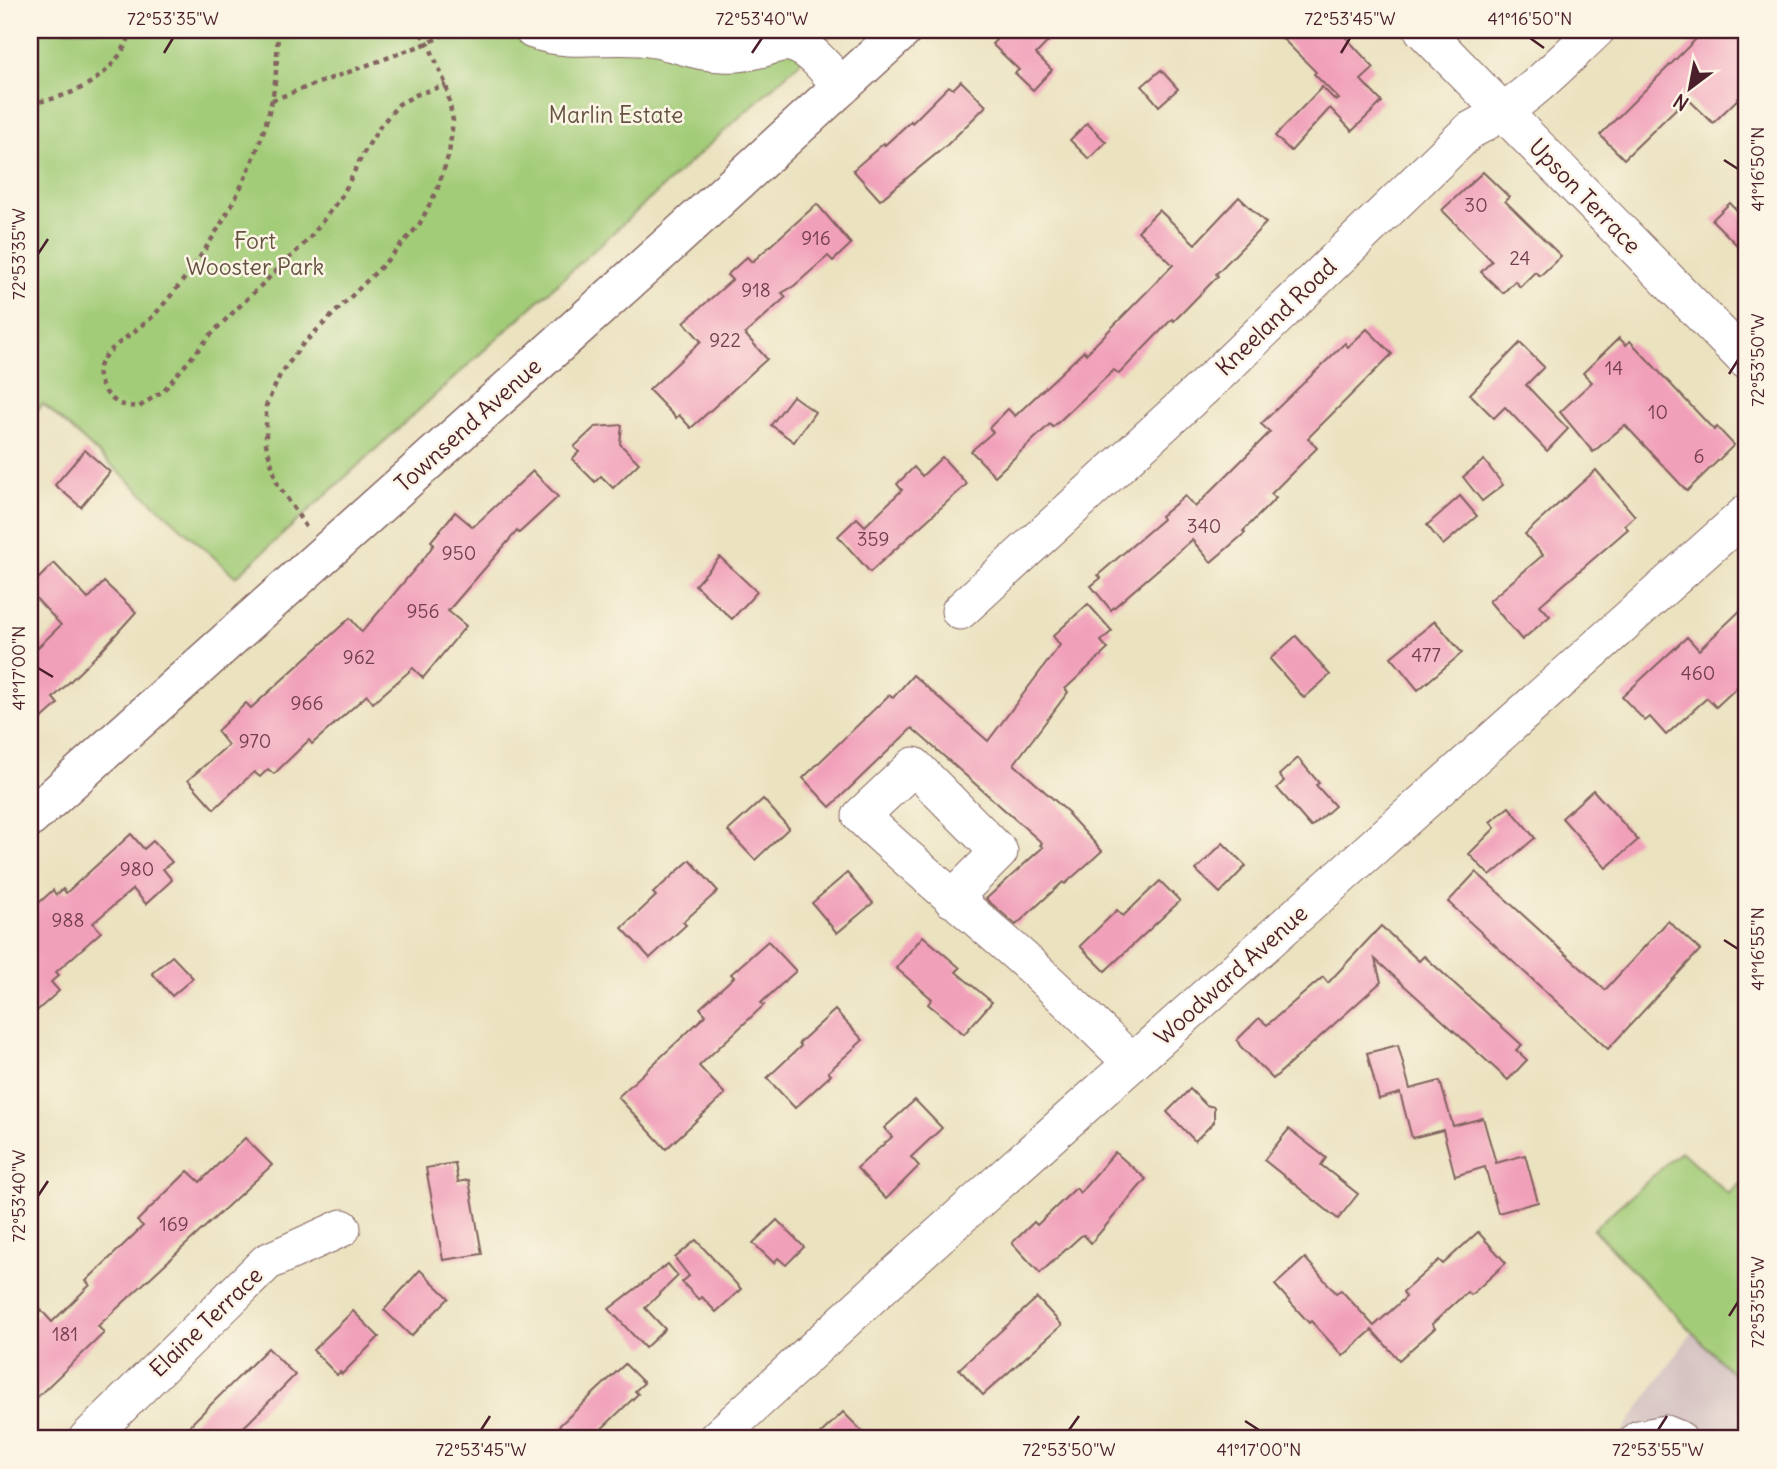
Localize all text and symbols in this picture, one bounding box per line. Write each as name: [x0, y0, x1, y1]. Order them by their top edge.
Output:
text: 72°53'35"W: [127, 7, 219, 30]
text: 72°53'40"W: [716, 7, 808, 30]
text: 72°53'45"W: [1304, 7, 1396, 30]
text: 41°16'50"N: [1487, 7, 1573, 30]
north arrow: [1654, 52, 1724, 122]
text: N: [1669, 89, 1693, 116]
park label: Marlin Estate: [549, 100, 683, 129]
text: 41°16'50"N: [1746, 126, 1769, 212]
street label: Upson Terrace: [1523, 132, 1647, 259]
house number: 30: [1464, 193, 1488, 217]
text: 72°53'35"W: [7, 208, 30, 300]
park label: Fort Wooster Park: [186, 226, 324, 281]
house number: 916: [801, 226, 831, 250]
house number: 24: [1509, 246, 1531, 270]
street label: Kneeland Road: [1209, 252, 1342, 382]
house number: 918: [741, 278, 771, 302]
text: 72°53'50"W: [1746, 313, 1769, 407]
house number: 922: [709, 328, 741, 352]
street label: Townsend Avenue: [388, 351, 547, 498]
house number: 14: [1605, 356, 1623, 380]
house number: 10: [1648, 400, 1668, 424]
house number: 6: [1694, 444, 1704, 468]
house number: 340: [1187, 514, 1221, 538]
house number: 359: [857, 527, 889, 551]
house number: 950: [442, 541, 476, 565]
house number: 956: [407, 599, 439, 623]
text: 41°17'00"N: [7, 625, 30, 711]
house number: 477: [1411, 643, 1441, 667]
house number: 962: [343, 645, 375, 669]
house number: 460: [1681, 661, 1715, 685]
house number: 966: [291, 691, 323, 715]
house number: 970: [239, 729, 271, 753]
house number: 980: [120, 857, 154, 881]
street label: Woodward Avenue: [1148, 898, 1313, 1051]
text: 41°16'55"N: [1746, 907, 1769, 991]
house number: 988: [52, 908, 84, 932]
text: 72°53'40"W: [7, 1150, 30, 1242]
house number: 169: [159, 1212, 189, 1236]
text: 72°53'55"W: [1746, 1256, 1769, 1348]
street label: Elaine Terrace: [143, 1260, 268, 1383]
house number: 181: [52, 1322, 78, 1346]
text: 72°53'45"W: [435, 1438, 527, 1461]
text: 72°53'50"W: [1022, 1438, 1116, 1461]
text: 41°17'00"N: [1216, 1438, 1302, 1461]
text: 72°53'55"W: [1612, 1438, 1704, 1461]

